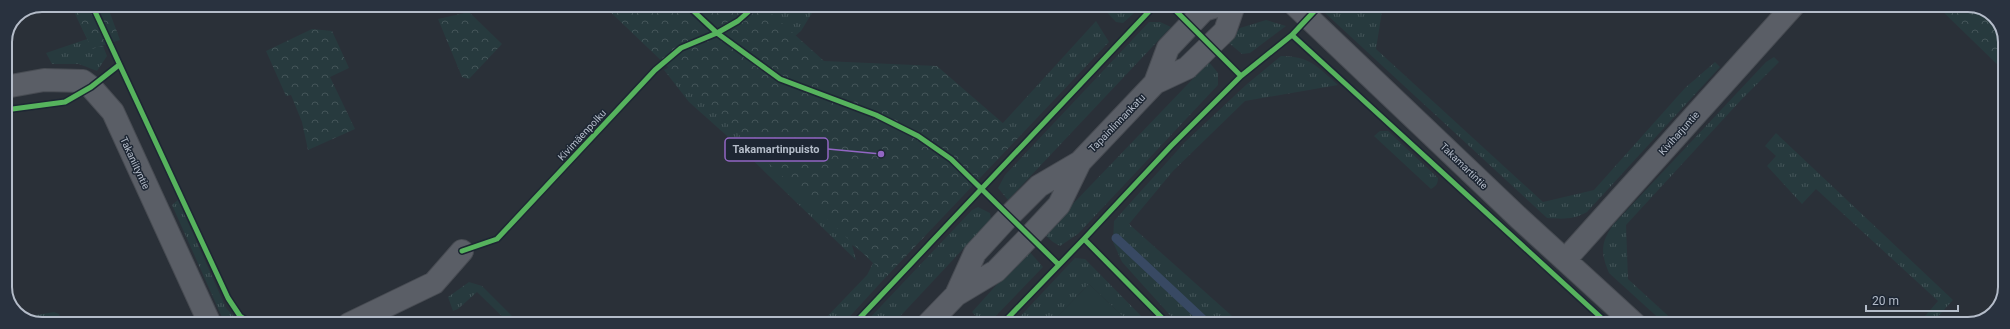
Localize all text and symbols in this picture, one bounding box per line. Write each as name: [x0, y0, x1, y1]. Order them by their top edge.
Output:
street label: Tapainlinnankatu: [1087, 92, 1147, 154]
street label: Kivimäenpolku: [556, 107, 608, 163]
street label: Kiviharjuntie: [1657, 109, 1701, 157]
street label: Takaniityntie: [118, 135, 152, 191]
callout: Takamartinpuisto: [725, 138, 828, 161]
street label: Takamartintie: [1438, 141, 1490, 191]
text: Takamartinpuisto: [733, 143, 819, 156]
scale bar: [1866, 287, 1958, 313]
text: 20 m: [1872, 294, 1899, 308]

